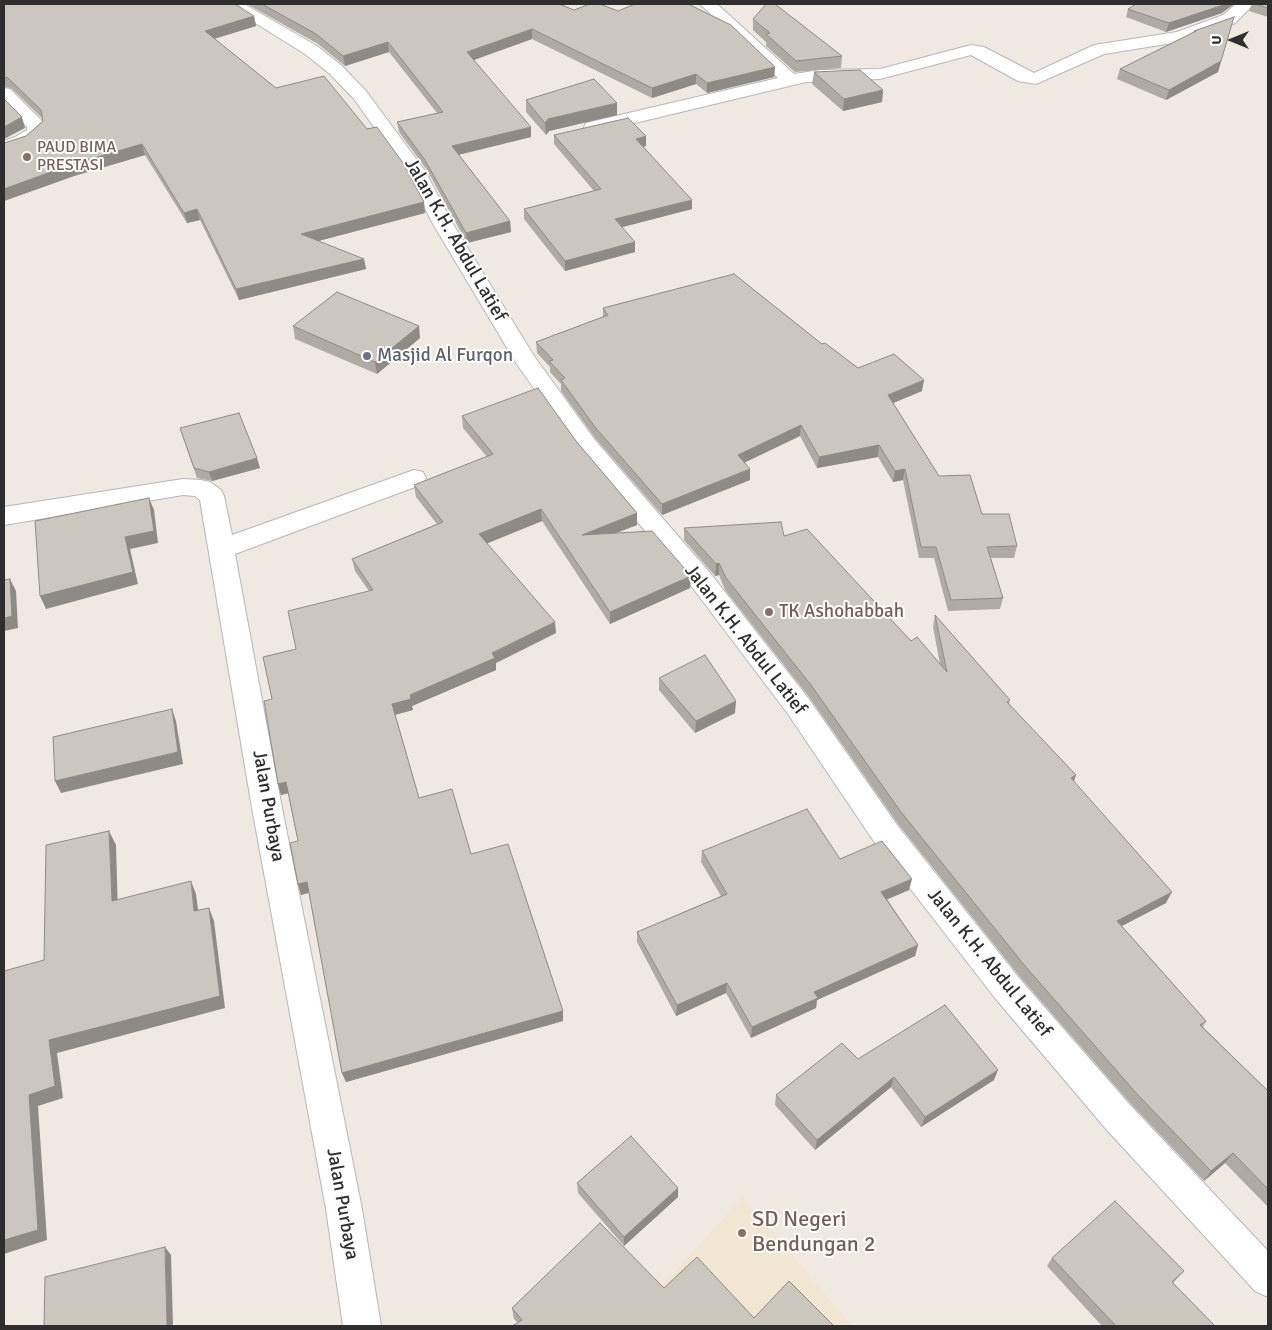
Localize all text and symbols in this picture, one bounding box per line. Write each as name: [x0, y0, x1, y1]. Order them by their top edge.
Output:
north arrow: [1207, 15, 1257, 65]
text: U: [1208, 35, 1225, 45]
place label: PAUD BIMA PRESTASI: [37, 138, 116, 176]
marker: PAUD BIMA PRESTASI: [21, 151, 33, 163]
street label: Jalan K.H. Abdul Latief: [399, 154, 511, 326]
place label: Masjid Al Furqon: [377, 345, 513, 367]
marker: Masjid Al Furqon: [361, 350, 373, 362]
street label: Jalan K.H. Abdul Latief: [679, 560, 811, 720]
place label: TK Ashohabbah: [779, 601, 904, 623]
marker: TK Ashohabbah: [763, 606, 775, 618]
street label: Jalan Purbaya: [247, 748, 289, 864]
street label: Jalan K.H. Abdul Latief: [922, 884, 1056, 1042]
street label: Jalan Purbaya: [321, 1146, 363, 1262]
place label: SD Negeri Bendungan 2: [752, 1207, 876, 1258]
marker: SD Negeri Bendungan 2: [736, 1227, 748, 1239]

